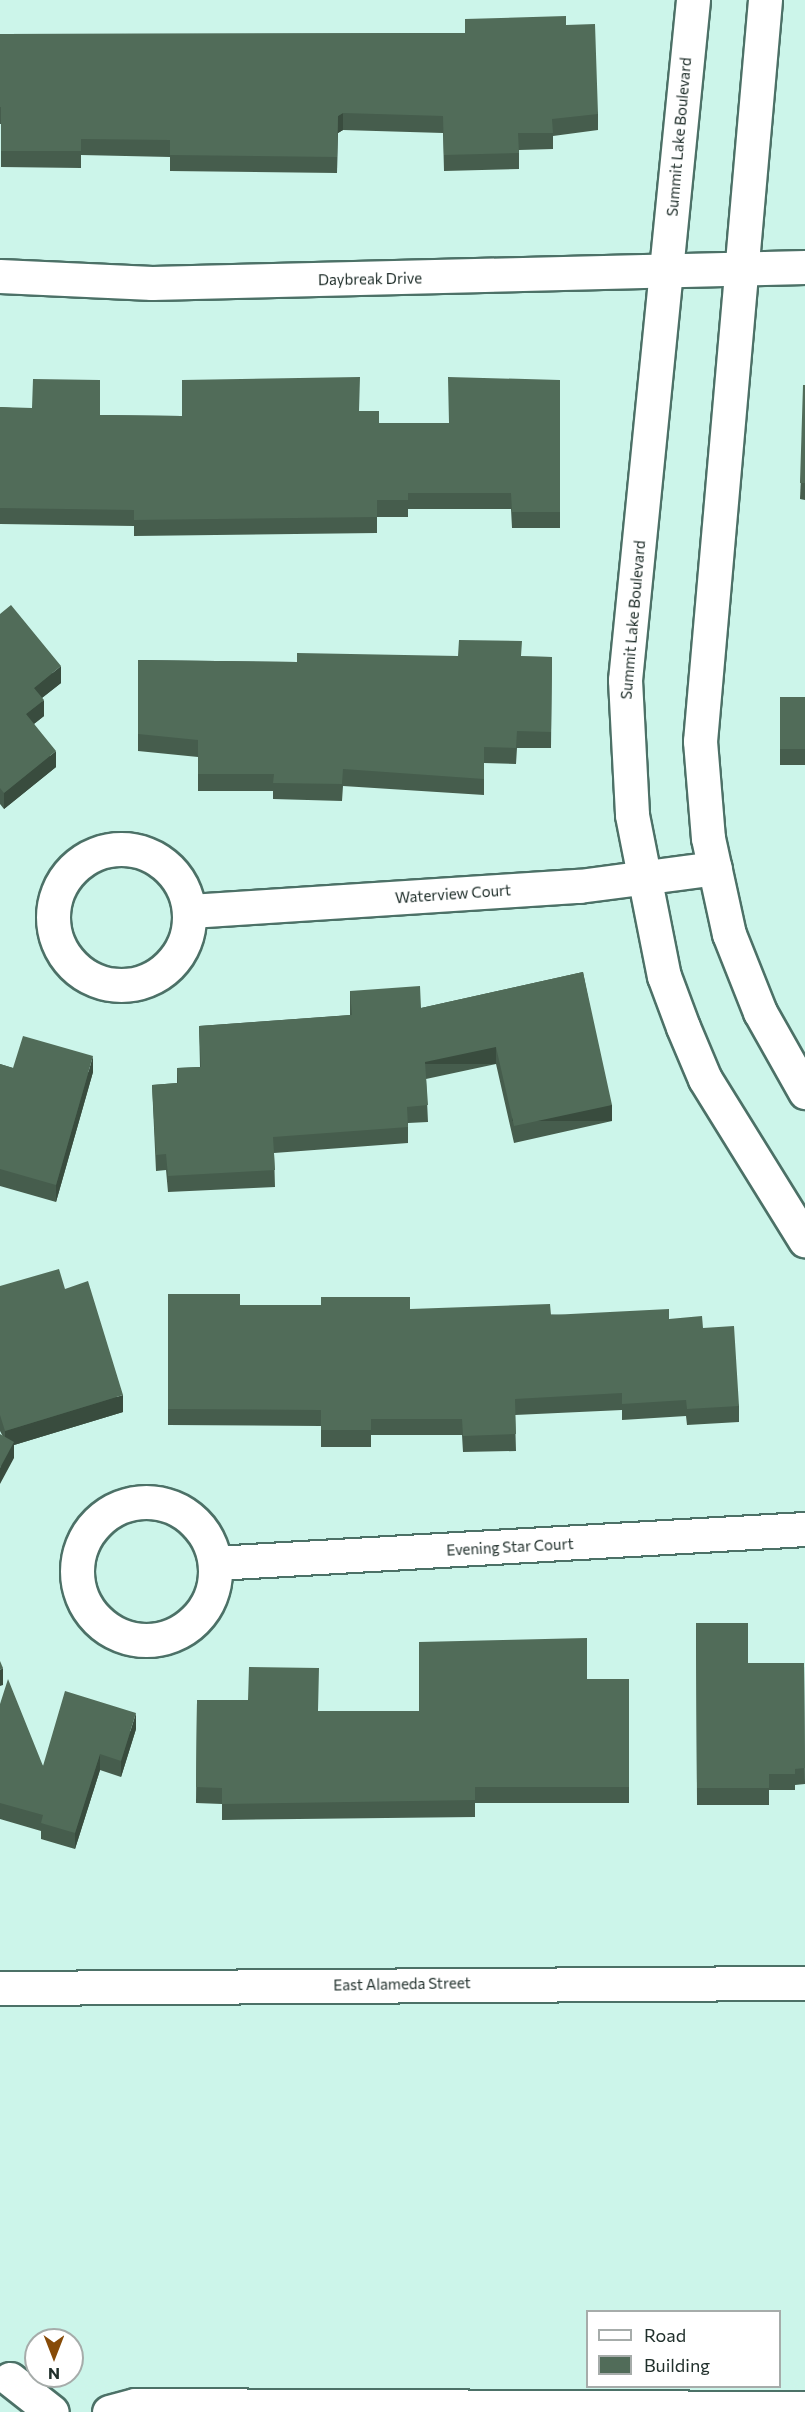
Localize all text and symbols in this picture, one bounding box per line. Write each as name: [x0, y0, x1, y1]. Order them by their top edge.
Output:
street label: Summit Lake Boulevard: [663, 57, 695, 217]
street label: Daybreak Drive: [318, 269, 422, 289]
street label: Summit Lake Boulevard: [617, 540, 649, 700]
street label: Waterview Court: [394, 881, 512, 907]
street label: Evening Star Court: [446, 1535, 574, 1559]
street label: East Alameda Street: [333, 1974, 471, 1994]
legend: [586, 2310, 781, 2388]
text: Road: [644, 2324, 686, 2346]
north arrow: [24, 2328, 84, 2388]
text: Building: [644, 2354, 710, 2376]
text: N: [48, 2365, 60, 2384]

